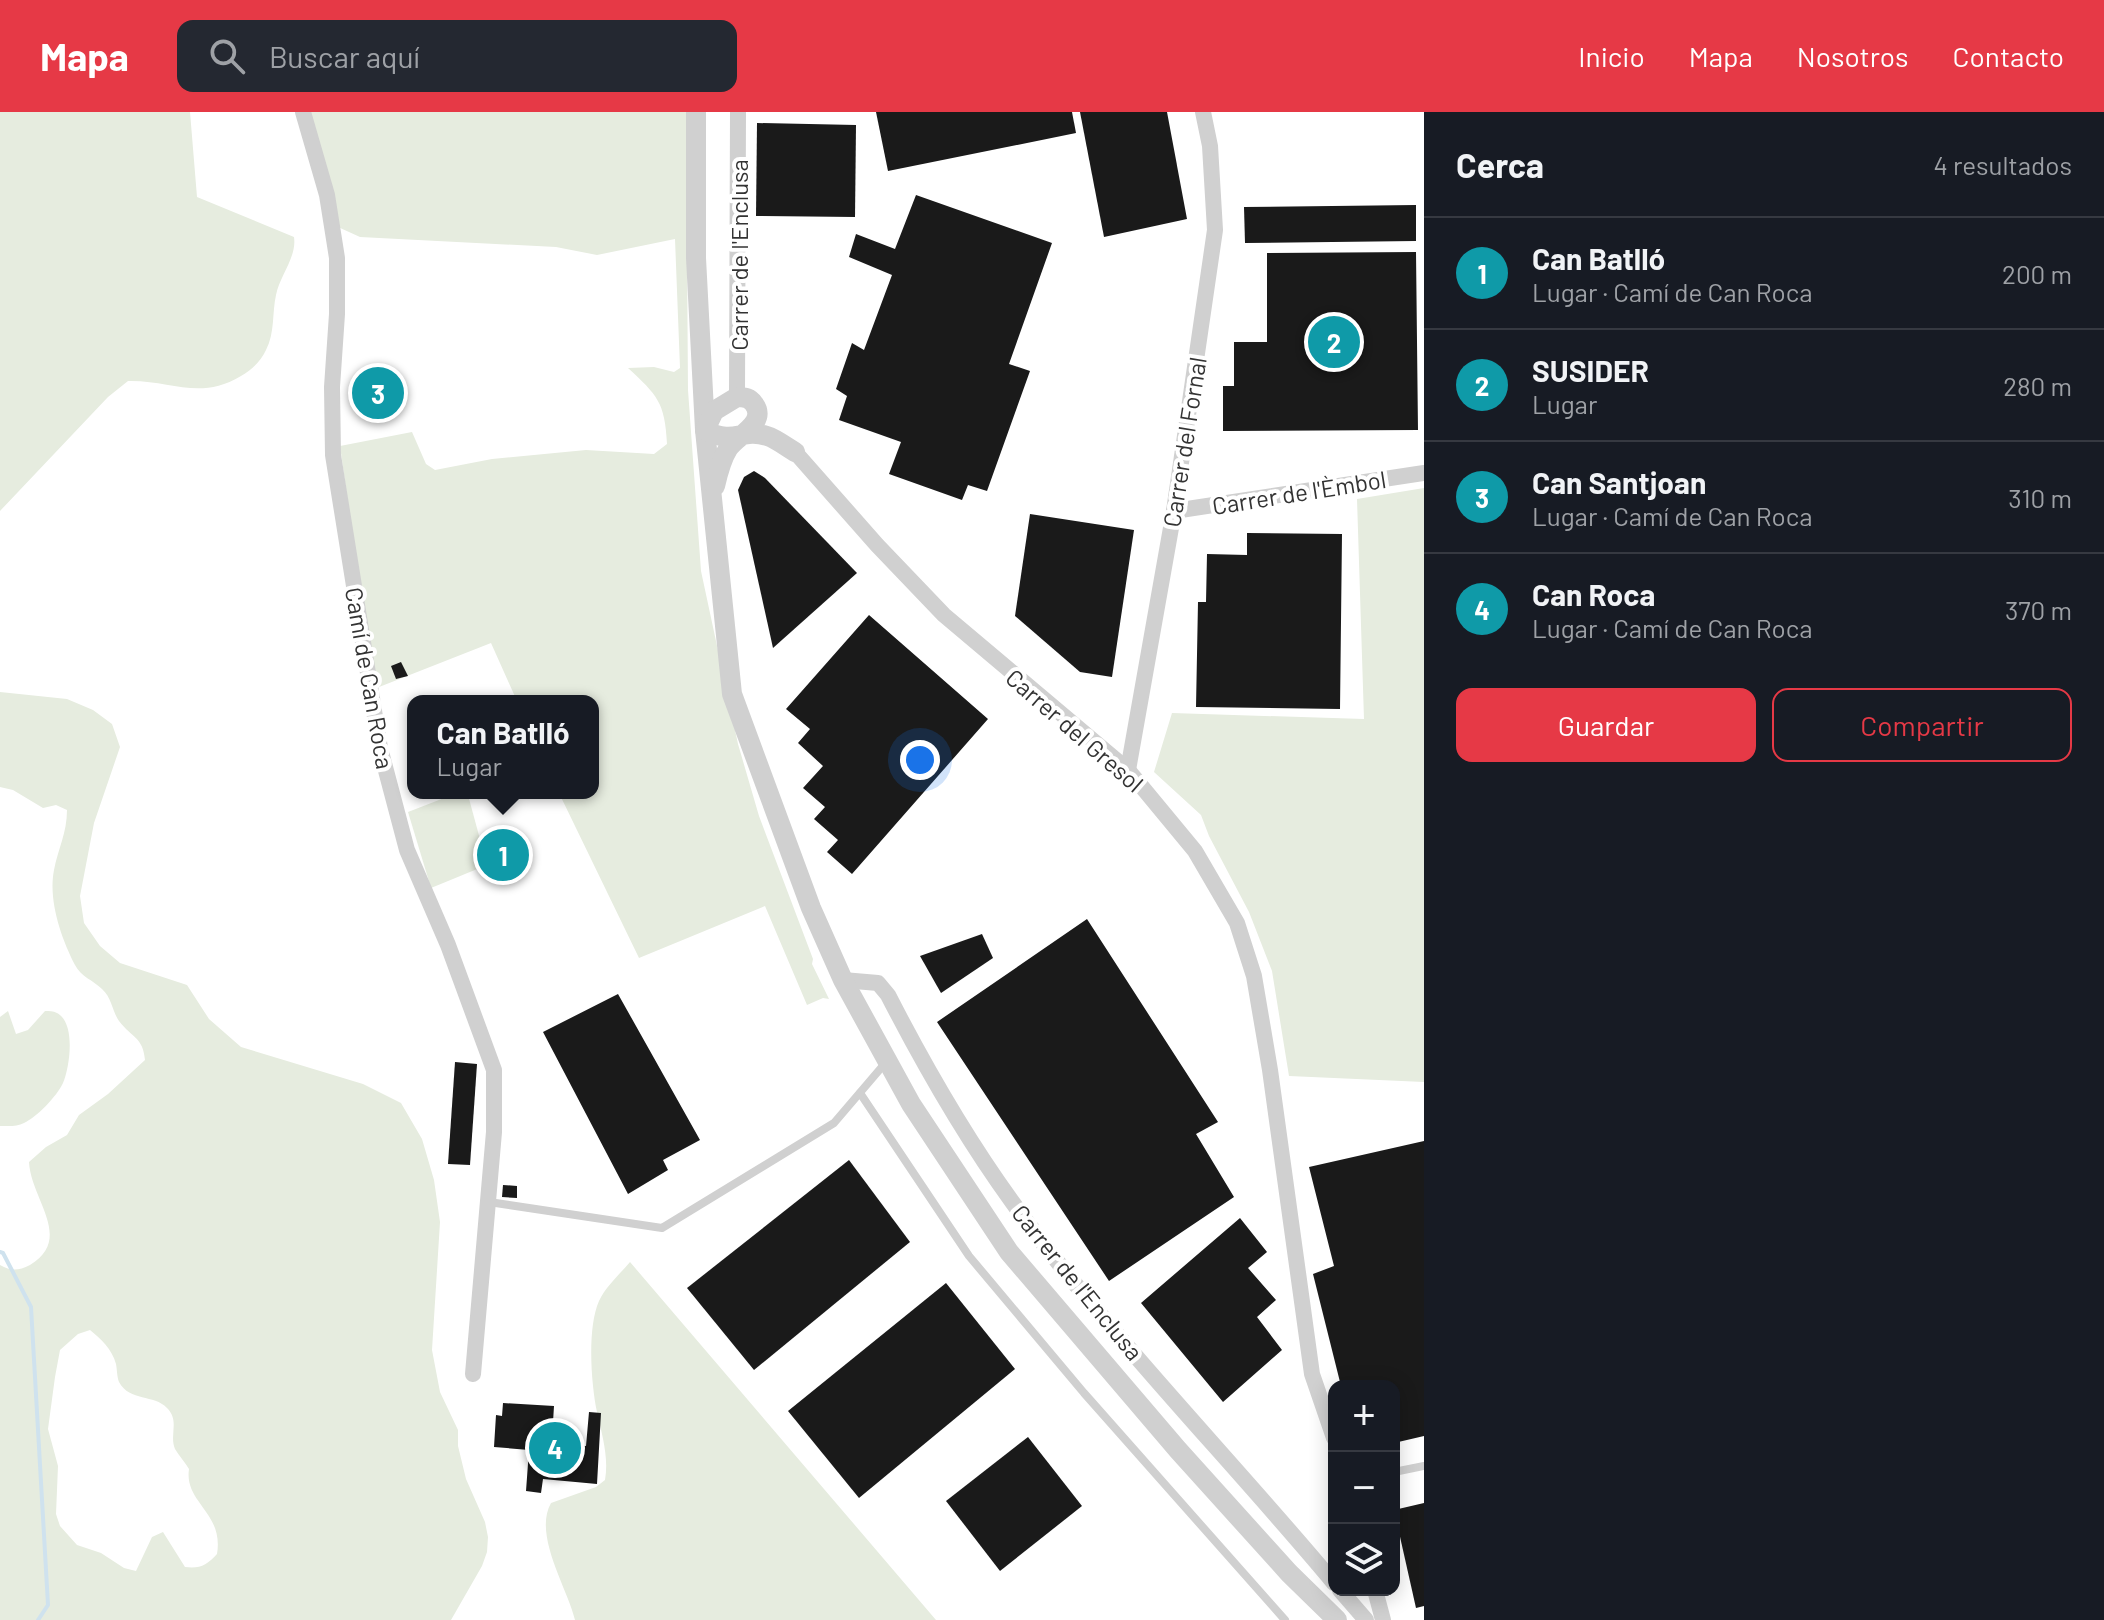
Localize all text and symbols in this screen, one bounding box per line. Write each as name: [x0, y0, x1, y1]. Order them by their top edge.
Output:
search box: [177, 20, 737, 92]
text: Mapa: [40, 33, 129, 79]
icon: search: [205, 34, 249, 78]
text: Buscar aquí: [269, 38, 420, 74]
text: Inicio: [1578, 39, 1645, 73]
text: Mapa: [1689, 39, 1753, 73]
text: Nosotros: [1797, 39, 1909, 73]
text: Contacto: [1953, 39, 2064, 73]
text: Cerca: [1456, 144, 1544, 185]
text: 4 resultados: [1933, 149, 2072, 180]
street label: Carrer de l'Enclusa: [724, 159, 753, 351]
text: Can Batlló: [1532, 240, 1665, 276]
text: 1: [1477, 258, 1487, 289]
text: 200 m: [2002, 258, 2072, 289]
text: Lugar · Camí de Can Roca: [1532, 276, 1813, 307]
pin: 2: [1308, 312, 1360, 372]
text: SUSIDER: [1532, 352, 1649, 388]
street label: Carrer del Fornal: [1156, 355, 1212, 529]
pin: 3: [352, 363, 404, 423]
text: 2: [1475, 370, 1489, 401]
text: 280 m: [2003, 370, 2072, 401]
text: Lugar: [1532, 388, 1597, 419]
street label: Carrer de l'Èmbol: [1210, 464, 1388, 520]
text: Can Santjoan: [1532, 464, 1706, 500]
text: 3: [1475, 482, 1489, 513]
text: 310 m: [2008, 482, 2072, 513]
text: Lugar · Camí de Can Roca: [1532, 500, 1813, 531]
text: Can Roca: [1532, 576, 1655, 612]
street label: Camí de Can Roca: [340, 585, 400, 771]
text: 4: [1474, 594, 1490, 625]
text: 370 m: [2005, 594, 2072, 625]
text: Lugar · Camí de Can Roca: [1532, 612, 1813, 643]
street label: Carrer del Gresol: [1000, 662, 1150, 798]
button: Guardar: [1456, 688, 1756, 762]
button: Compartir: [1772, 688, 2072, 762]
popup: [407, 695, 599, 799]
text: Can Batlló: [437, 714, 569, 750]
your location: [900, 740, 940, 780]
text: Lugar: [437, 750, 502, 781]
pin: 1: [477, 825, 529, 885]
street label: Carrer de l'Enclusa: [1006, 1198, 1150, 1366]
map controls: [1328, 1380, 1400, 1596]
button: +: [1328, 1380, 1400, 1452]
pin: 4: [529, 1418, 581, 1478]
button: −: [1328, 1452, 1400, 1524]
button: layers: [1328, 1524, 1400, 1596]

